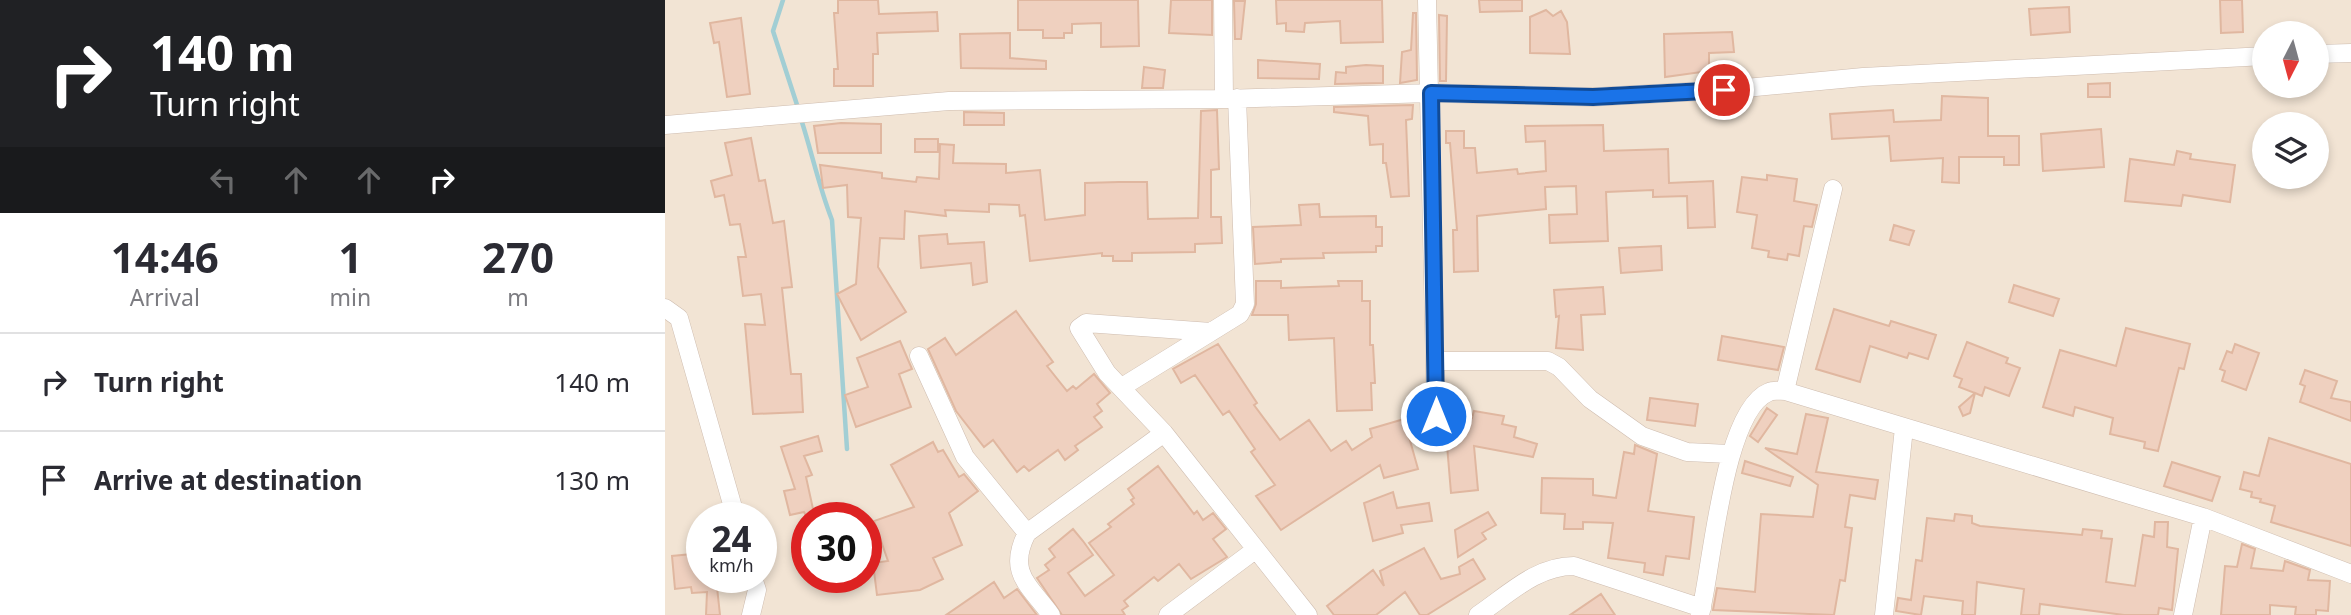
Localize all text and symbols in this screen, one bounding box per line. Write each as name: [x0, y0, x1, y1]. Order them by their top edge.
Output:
text: 140 m: [150, 19, 295, 85]
north arrow: [2252, 21, 2329, 98]
map controls: [2252, 21, 2329, 189]
icon: right: [35, 28, 126, 119]
pin: [1694, 60, 1754, 120]
icon: arrive: [1705, 71, 1743, 109]
text: Turn right: [150, 82, 300, 125]
button: layers: [2252, 112, 2329, 189]
icon: left: [204, 161, 242, 199]
icon: ahead: [277, 161, 315, 199]
icon: ahead: [350, 161, 388, 199]
icon: right: [423, 161, 461, 199]
text: 14:46: [111, 228, 219, 285]
text: 1: [338, 228, 362, 285]
text: 270: [482, 228, 554, 285]
text: Arrival: [130, 281, 200, 313]
text: min: [330, 281, 371, 313]
text: m: [507, 281, 529, 313]
icon: right: [35, 363, 73, 401]
text: Turn right: [94, 364, 224, 400]
text: 140 m: [554, 364, 630, 400]
position arrow: [1399, 379, 1473, 453]
icon: arrive: [35, 461, 73, 499]
text: Arrive at destination: [94, 462, 363, 498]
text: 130 m: [554, 462, 630, 498]
speed limit sign: 30: [791, 502, 882, 593]
text: 24: [711, 515, 752, 562]
text: km/h: [709, 553, 754, 577]

